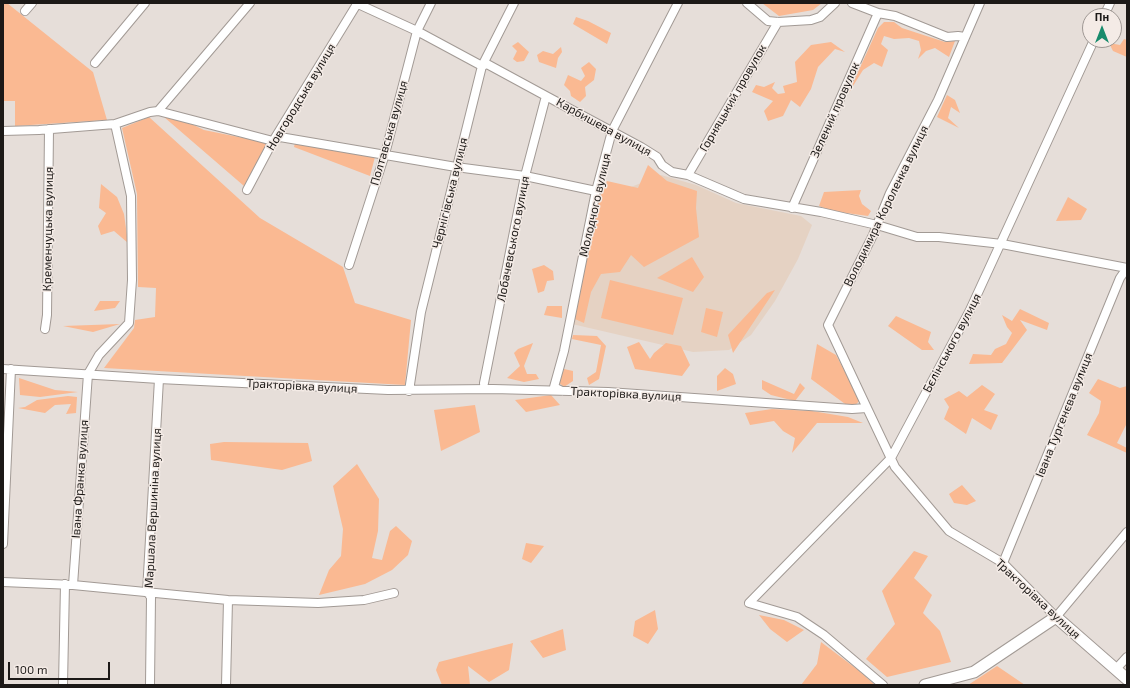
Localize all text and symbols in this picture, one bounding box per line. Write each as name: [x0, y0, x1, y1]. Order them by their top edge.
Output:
north arrow: [1082, 8, 1122, 48]
text: Пн: [1095, 10, 1109, 23]
street label: Новгородська вулиця: [263, 41, 339, 153]
street label: Горняцький провулок: [696, 42, 770, 154]
street label: Зелений провулок: [807, 60, 863, 160]
street label: Полтавська вулиця: [367, 79, 411, 187]
street label: Карбишева вулиця: [554, 95, 654, 159]
street label: Володимира Короленка вулиця: [841, 123, 931, 289]
street label: Чернігівська вулиця: [429, 136, 471, 250]
street label: Молодчого вулиця: [576, 152, 614, 258]
street label: Кременчуцька вулиця: [40, 166, 56, 292]
street label: Лобачевського вулиця: [494, 175, 532, 303]
street label: Бєлінського вулиця: [920, 291, 984, 395]
street label: Івана Тургенєва вулиця: [1032, 351, 1096, 479]
street label: Тракторівка вулиця: [246, 376, 358, 396]
street label: Тракторівка вулиця: [570, 384, 682, 404]
street label: Івана Франка вулиця: [69, 419, 91, 539]
street label: Маршала Вершиніна вулиця: [142, 428, 164, 588]
street label: Тракторівка вулиця: [992, 556, 1084, 642]
scale bar: [10, 654, 112, 680]
text: 100 m: [15, 662, 47, 676]

